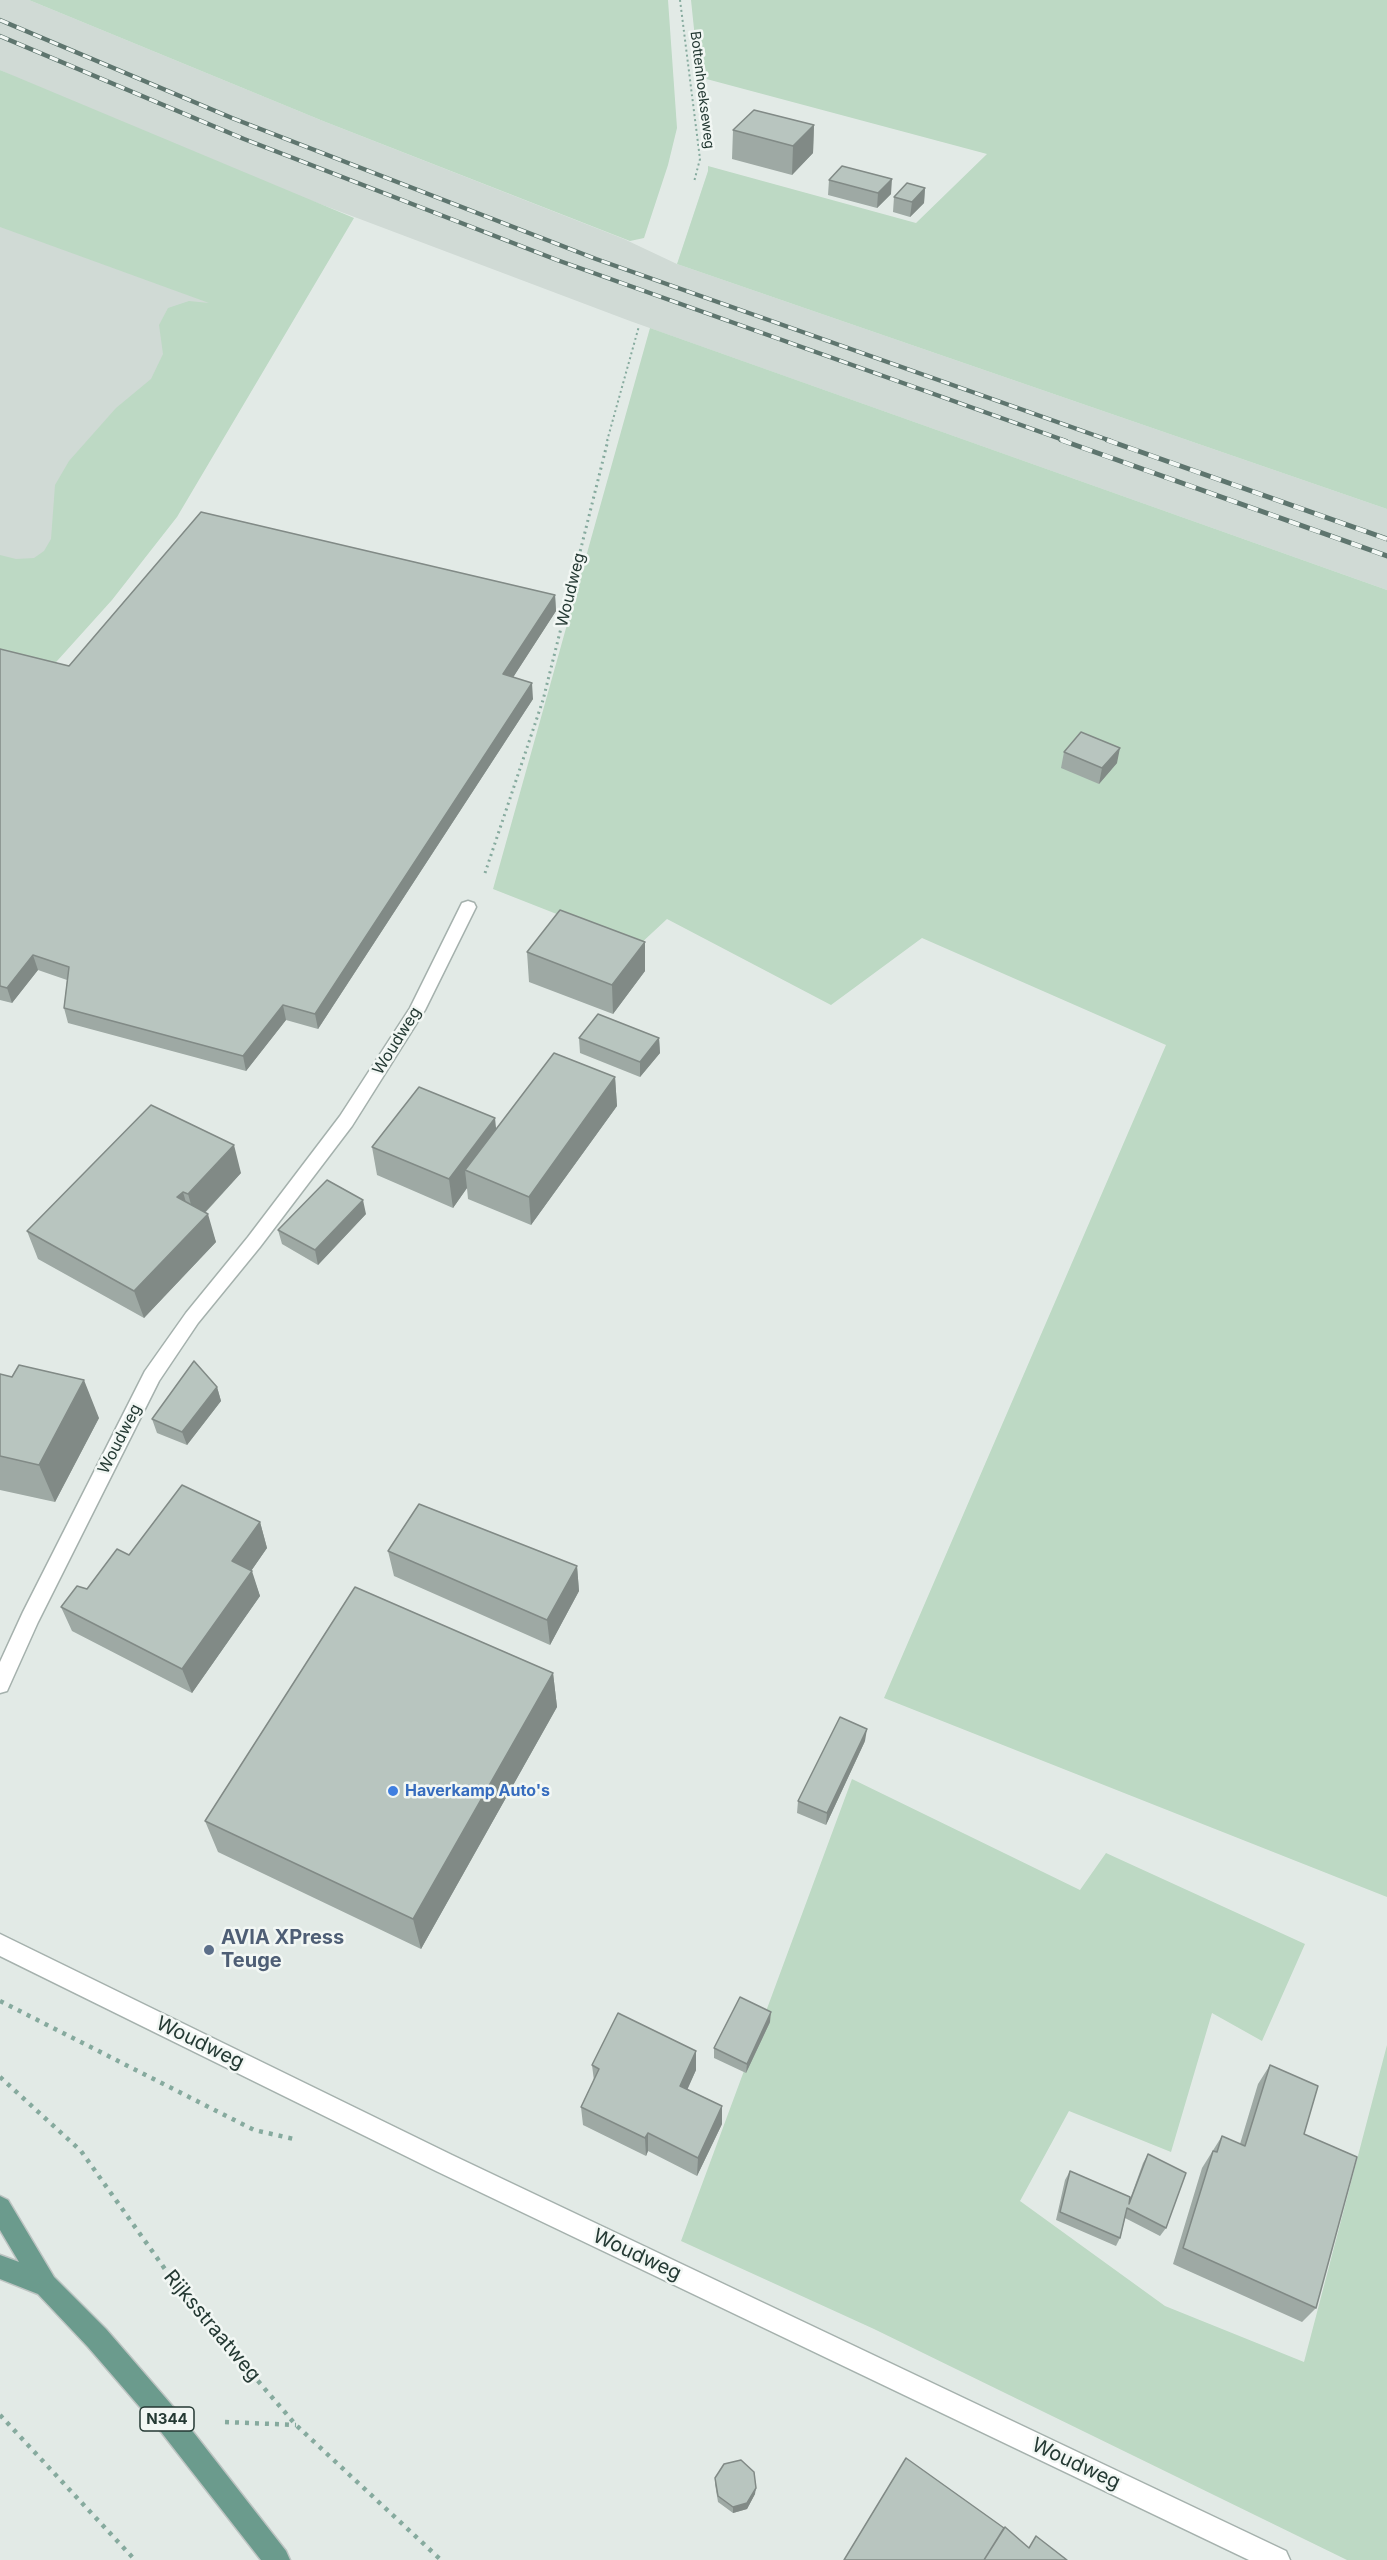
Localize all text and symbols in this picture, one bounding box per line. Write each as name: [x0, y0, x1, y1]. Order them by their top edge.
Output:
street label: Bottenhoekseweg: [686, 30, 718, 150]
street label: Woudweg: [553, 551, 589, 629]
street label: Woudweg: [369, 1004, 425, 1078]
street label: Woudweg: [94, 1401, 146, 1477]
place label: Haverkamp Auto's: [405, 1781, 550, 1801]
marker: Haverkamp Auto's: [386, 1784, 400, 1798]
place label: AVIA XPress Teuge: [221, 1926, 344, 1973]
marker: AVIA XPress Teuge: [202, 1943, 216, 1957]
street label: Woudweg: [152, 2011, 248, 2075]
street label: Woudweg: [589, 2224, 685, 2286]
street label: Rijksstraatweg: [158, 2265, 266, 2387]
road number: N344: [140, 2407, 194, 2431]
street label: Woudweg: [1028, 2433, 1124, 2495]

